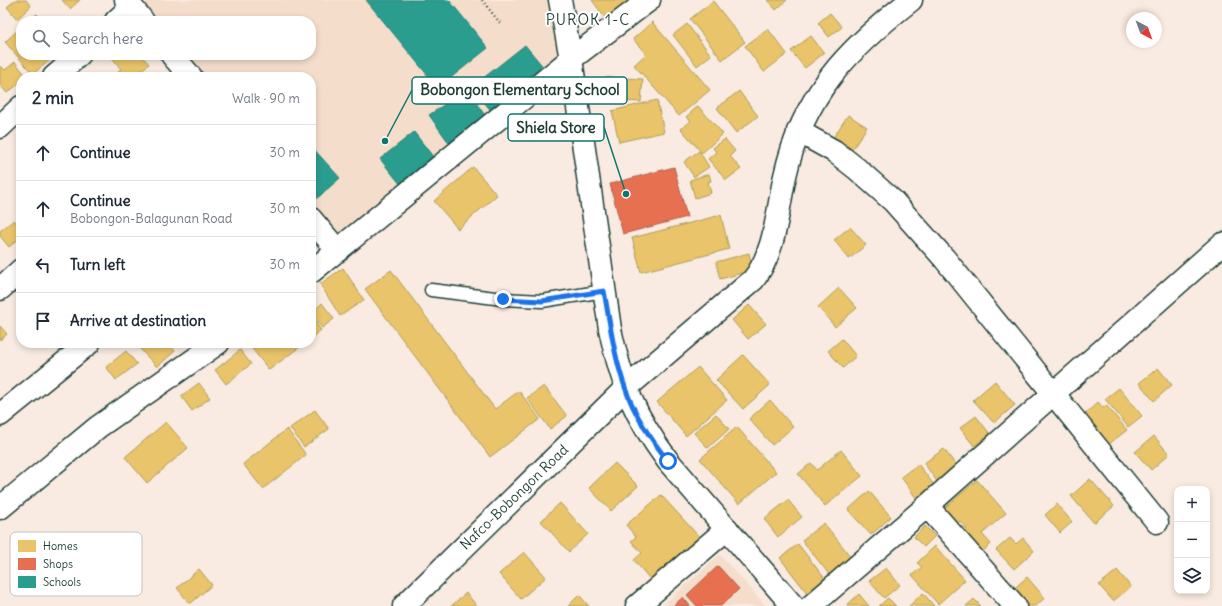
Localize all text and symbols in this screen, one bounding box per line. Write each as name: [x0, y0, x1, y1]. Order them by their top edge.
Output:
district label: PUROK 1-C: [546, 10, 630, 29]
north arrow: [1126, 12, 1162, 48]
search box: [16, 16, 316, 60]
icon: search: [30, 27, 52, 49]
text: Search here: [62, 29, 143, 48]
callout: Bobongon Elementary School: [412, 77, 627, 104]
text: Bobongon Elementary School: [420, 80, 620, 100]
text: 2 min: [32, 87, 74, 109]
text: Walk · 90 m: [232, 90, 300, 107]
callout: Shiela Store: [508, 114, 604, 141]
text: Shiela Store: [516, 118, 596, 137]
icon: ahead: [32, 142, 54, 164]
text: Continue: [70, 143, 131, 162]
text: 30 m: [270, 144, 300, 161]
text: Continue: [70, 191, 131, 210]
icon: ahead: [32, 198, 54, 220]
text: 30 m: [270, 200, 300, 217]
text: Bobongon-Balagunan Road: [70, 210, 233, 227]
icon: left: [32, 254, 54, 276]
text: Turn left: [70, 255, 125, 274]
text: 30 m: [270, 256, 300, 273]
route end: [494, 290, 512, 308]
icon: arrive: [32, 310, 54, 332]
text: Arrive at destination: [70, 311, 206, 330]
street label: Nafco-Bobongon Road: [456, 441, 572, 553]
route start: [659, 452, 677, 470]
map controls: [1174, 486, 1210, 594]
button: +: [1174, 486, 1210, 522]
button: −: [1174, 522, 1210, 558]
legend: [10, 532, 142, 596]
text: Homes: [43, 539, 78, 553]
text: Shops: [43, 557, 73, 571]
button: layers: [1174, 558, 1210, 594]
text: Schools: [43, 575, 81, 589]

